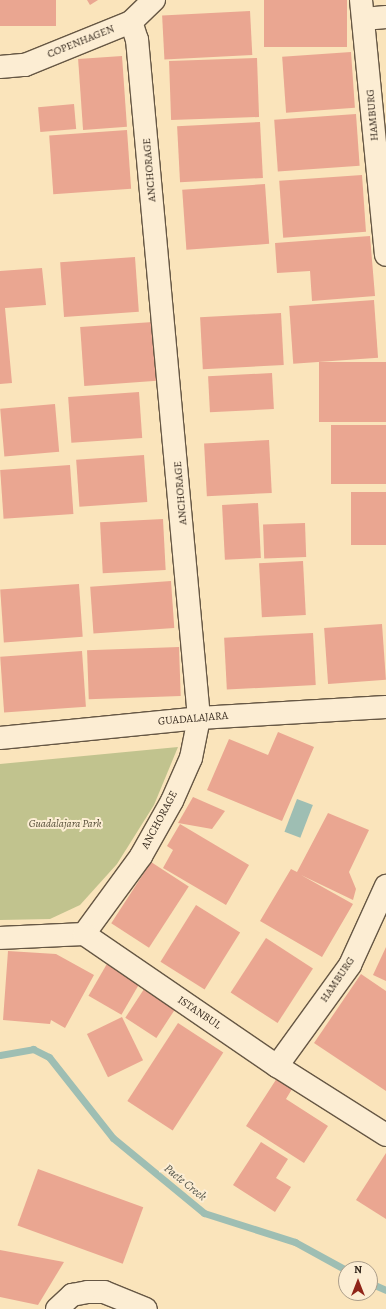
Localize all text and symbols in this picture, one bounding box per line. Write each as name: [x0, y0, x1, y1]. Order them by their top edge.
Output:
street label: COPENHAGEN: [46, 23, 116, 61]
street label: HAMBURG: [364, 89, 382, 141]
street label: ANCHORAGE: [141, 138, 159, 202]
street label: ANCHORAGE: [172, 461, 190, 525]
street label: GUADALAJARA: [157, 709, 229, 729]
street label: ANCHORAGE: [139, 789, 181, 851]
park label: Guadalajara Park: [29, 817, 101, 831]
street label: HAMBURG: [318, 955, 358, 1005]
street label: ISTANBUL: [175, 994, 223, 1032]
water label: Paete Creek: [161, 1162, 209, 1204]
north arrow: [338, 1261, 378, 1301]
text: N: [354, 1262, 362, 1277]

